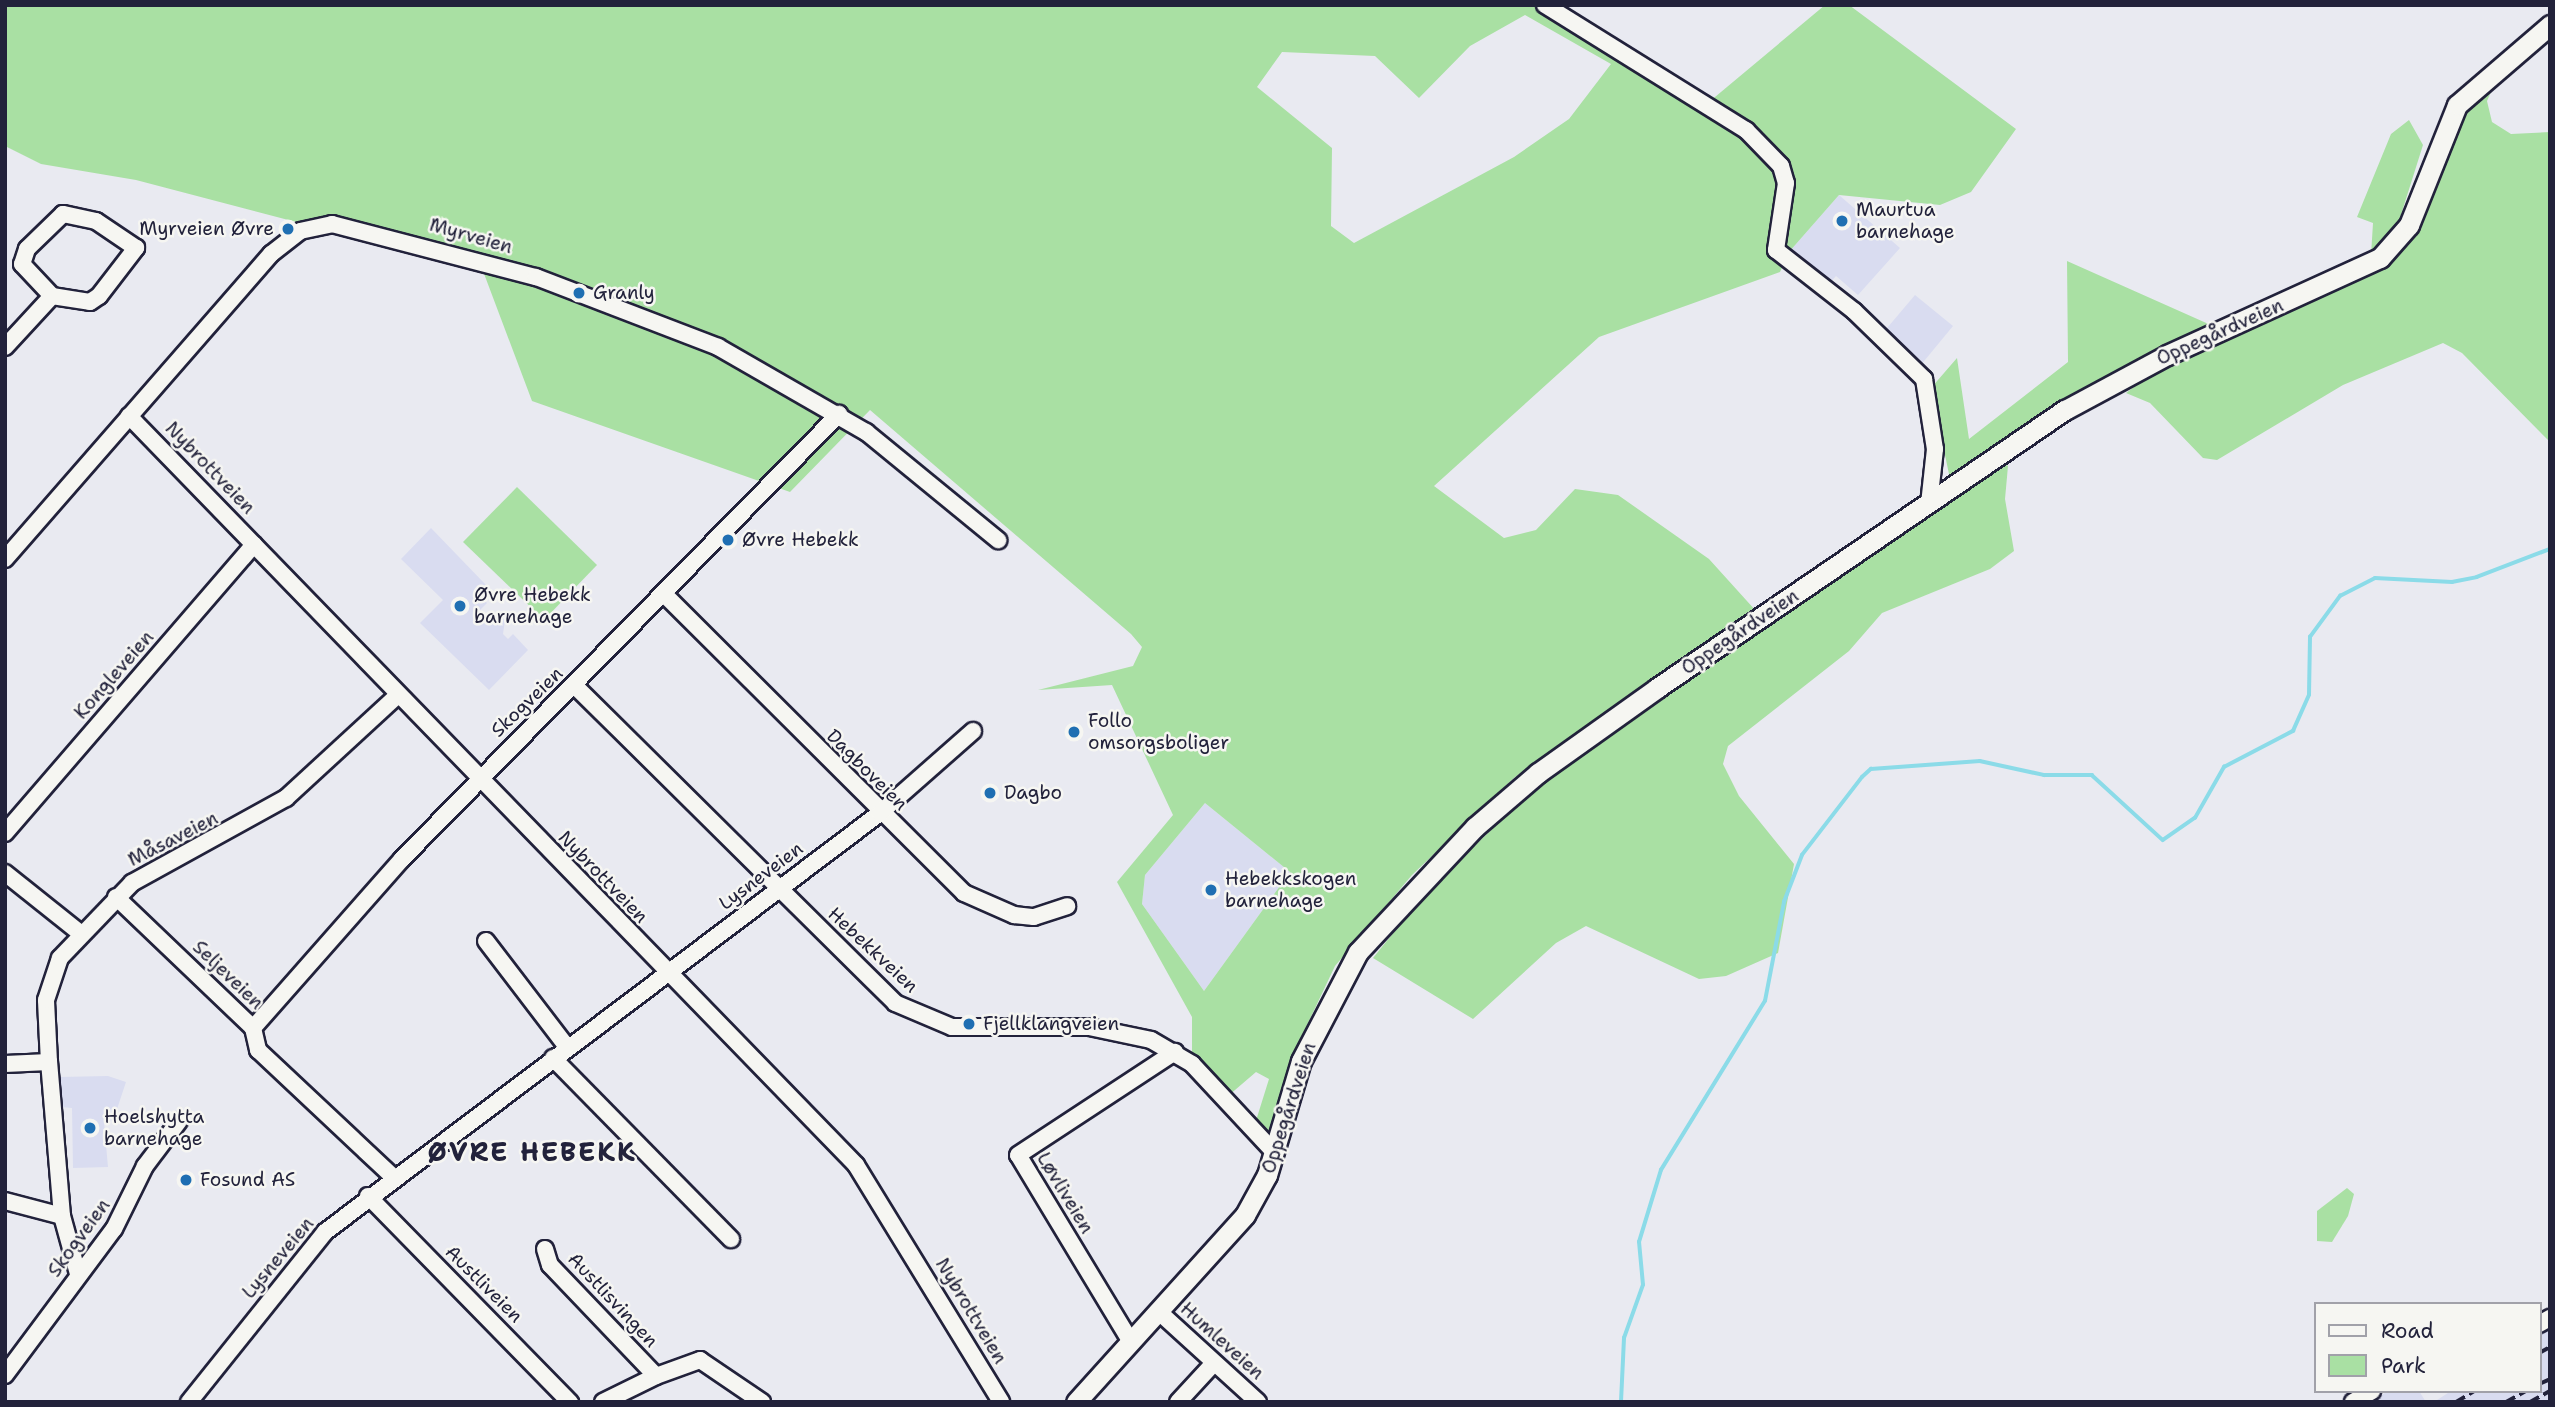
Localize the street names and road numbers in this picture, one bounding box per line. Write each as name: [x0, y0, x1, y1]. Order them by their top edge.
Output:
street label: Myrveien: [427, 213, 515, 259]
street label: Oppegårdveien: [2153, 294, 2287, 370]
street label: Nybrottveien: [160, 417, 260, 519]
street label: Oppegårdveien: [1677, 584, 1803, 680]
street label: Kongleveien: [69, 626, 159, 724]
street label: Skogveien: [486, 662, 568, 742]
street label: Dagboveien: [822, 725, 912, 815]
street label: Måsaveien: [124, 807, 222, 871]
street label: Nybrottveien: [553, 826, 653, 928]
street label: Lysneveien: [715, 837, 807, 915]
street label: Hebekkveien: [823, 902, 923, 998]
street label: Seljeveien: [188, 936, 268, 1014]
street label: Oppegårdveien: [1257, 1040, 1321, 1176]
street label: Løvliveien: [1032, 1148, 1098, 1238]
street label: Skogveien: [43, 1195, 115, 1281]
street label: Lysneveien: [237, 1213, 319, 1303]
street label: Austliveien: [441, 1241, 527, 1327]
street label: Austlisvingen: [563, 1248, 663, 1352]
street label: Nybrottveien: [930, 1254, 1012, 1368]
street label: Humleveien: [1175, 1297, 1269, 1385]

